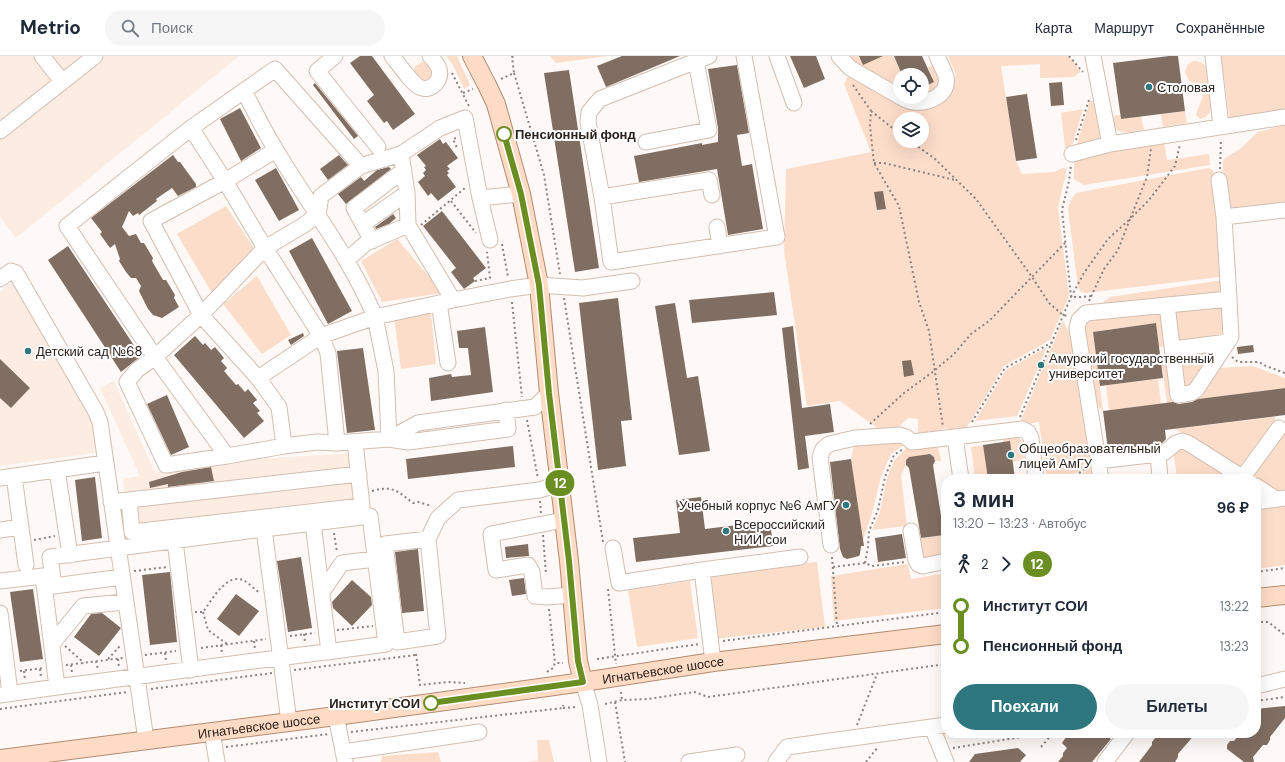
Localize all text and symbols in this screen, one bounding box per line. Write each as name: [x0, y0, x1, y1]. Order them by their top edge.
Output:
search box: [105, 10, 385, 46]
text: Metrio: [20, 15, 81, 40]
icon: search: [119, 17, 141, 39]
text: Поиск: [151, 18, 193, 38]
text: Карта: [1035, 19, 1072, 37]
text: Маршрут: [1094, 19, 1154, 37]
text: Сохранённые: [1176, 19, 1265, 37]
map controls: [893, 68, 929, 148]
button: locate: [893, 68, 929, 104]
place label: Столовая: [1157, 79, 1215, 96]
marker: Столовая: [1144, 82, 1154, 92]
button: layers: [893, 112, 929, 148]
marker: Пенсионный фонд: [496, 126, 512, 142]
place label: Пенсионный фонд: [515, 126, 636, 143]
place label: Детский сад №68: [36, 343, 142, 360]
marker: Детский сад №68: [23, 346, 33, 356]
place label: Амурский государственный университет: [1049, 350, 1214, 382]
marker: Амурский государственный университет: [1036, 360, 1046, 370]
place label: Общеобразовательный лицей АмГУ: [1019, 440, 1161, 472]
marker: Общеобразовательный лицей АмГУ: [1006, 450, 1016, 460]
line badge: 12: [542, 470, 578, 496]
text: 12: [553, 474, 567, 492]
text: 3 мин: [953, 485, 1015, 514]
place label: Учебный корпус №6 АмГУ: [679, 497, 839, 514]
text: 96 ₽: [1217, 498, 1249, 518]
marker: Учебный корпус №6 АмГУ: [841, 500, 851, 510]
text: 13:20 – 13:23 · Автобус: [953, 515, 1087, 532]
place label: Всероссийский НИИ сои: [734, 516, 825, 548]
marker: Всероссийский НИИ сои: [721, 526, 731, 536]
icon: walk: [953, 553, 975, 575]
icon: forward: [995, 553, 1017, 575]
text: 12: [1031, 555, 1044, 573]
text: 2: [981, 556, 989, 573]
text: Институт СОИ: [983, 596, 1088, 616]
text: 13:22: [1220, 598, 1249, 615]
text: Пенсионный фонд: [983, 636, 1122, 656]
text: 13:23: [1219, 638, 1249, 655]
street label: Игнатьевское шоссе: [601, 653, 725, 688]
button: Поехали: [953, 684, 1097, 730]
button: Билеты: [1105, 684, 1249, 730]
place label: Институт СОИ: [329, 695, 420, 712]
marker: Институт СОИ: [423, 695, 439, 711]
street label: Игнатьевское шоссе: [197, 710, 321, 743]

